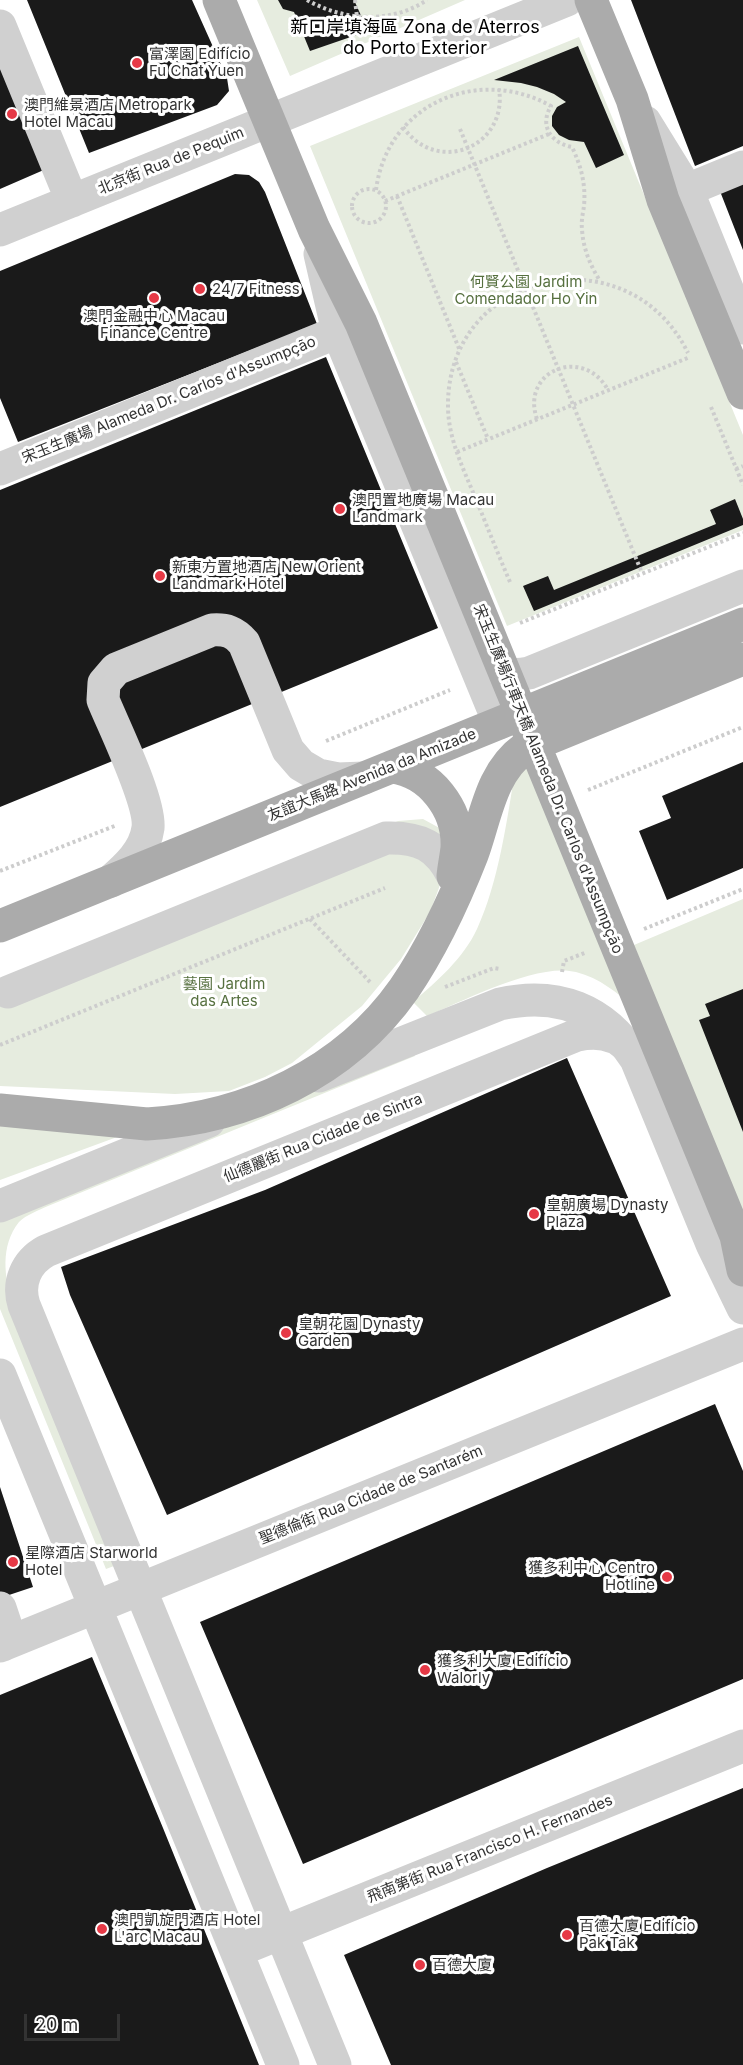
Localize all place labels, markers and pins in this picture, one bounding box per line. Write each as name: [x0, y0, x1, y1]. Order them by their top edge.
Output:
place label: 富澤園 Edifício Fu Chat Yuen: [149, 45, 250, 80]
marker: 富澤園 Edifício Fu Chat Yuen: [130, 56, 144, 70]
place label: 澳門維景酒店 Metropark Hotel Macau: [24, 96, 192, 131]
marker: 澳門維景酒店 Metropark Hotel Macau: [5, 107, 19, 121]
place label: 24/7 Fitness: [212, 280, 300, 298]
marker: 24/7 Fitness: [193, 282, 207, 296]
marker: 澳門金融中心 Macau Finance Centre: [147, 291, 161, 305]
place label: 澳門金融中心 Macau Finance Centre: [83, 307, 225, 342]
place label: 澳門置地廣場 Macau Landmark: [352, 491, 494, 526]
marker: 澳門置地廣場 Macau Landmark: [333, 502, 347, 516]
place label: 新東方置地酒店 New Orient Landmark Hotel: [172, 558, 361, 593]
marker: 新東方置地酒店 New Orient Landmark Hotel: [153, 569, 167, 583]
place label: 皇朝廣場 Dynasty Plaza: [546, 1196, 668, 1231]
marker: 皇朝廣場 Dynasty Plaza: [527, 1207, 541, 1221]
place label: 皇朝花園 Dynasty Garden: [298, 1315, 420, 1350]
marker: 皇朝花園 Dynasty Garden: [279, 1326, 293, 1340]
place label: 星際酒店 Starworld Hotel: [25, 1544, 158, 1579]
marker: 星際酒店 Starworld Hotel: [6, 1555, 20, 1569]
place label: 獲多利中心 Centro Hotline: [528, 1559, 655, 1594]
marker: 獲多利中心 Centro Hotline: [660, 1570, 674, 1584]
place label: 獲多利大廈 Edifício Walorly: [437, 1652, 568, 1687]
marker: 獲多利大廈 Edifício Walorly: [418, 1663, 432, 1677]
place label: 澳門凱旋門酒店 Hotel L'arc Macau: [114, 1911, 260, 1946]
place label: 百德大廈 Edifício Pak Tak: [579, 1917, 695, 1952]
marker: 澳門凱旋門酒店 Hotel L'arc Macau: [95, 1922, 109, 1936]
marker: 百德大廈 Edifício Pak Tak: [560, 1928, 574, 1942]
place label: 百德大廈: [432, 1956, 492, 1974]
marker: 百德大廈: [413, 1958, 427, 1972]

